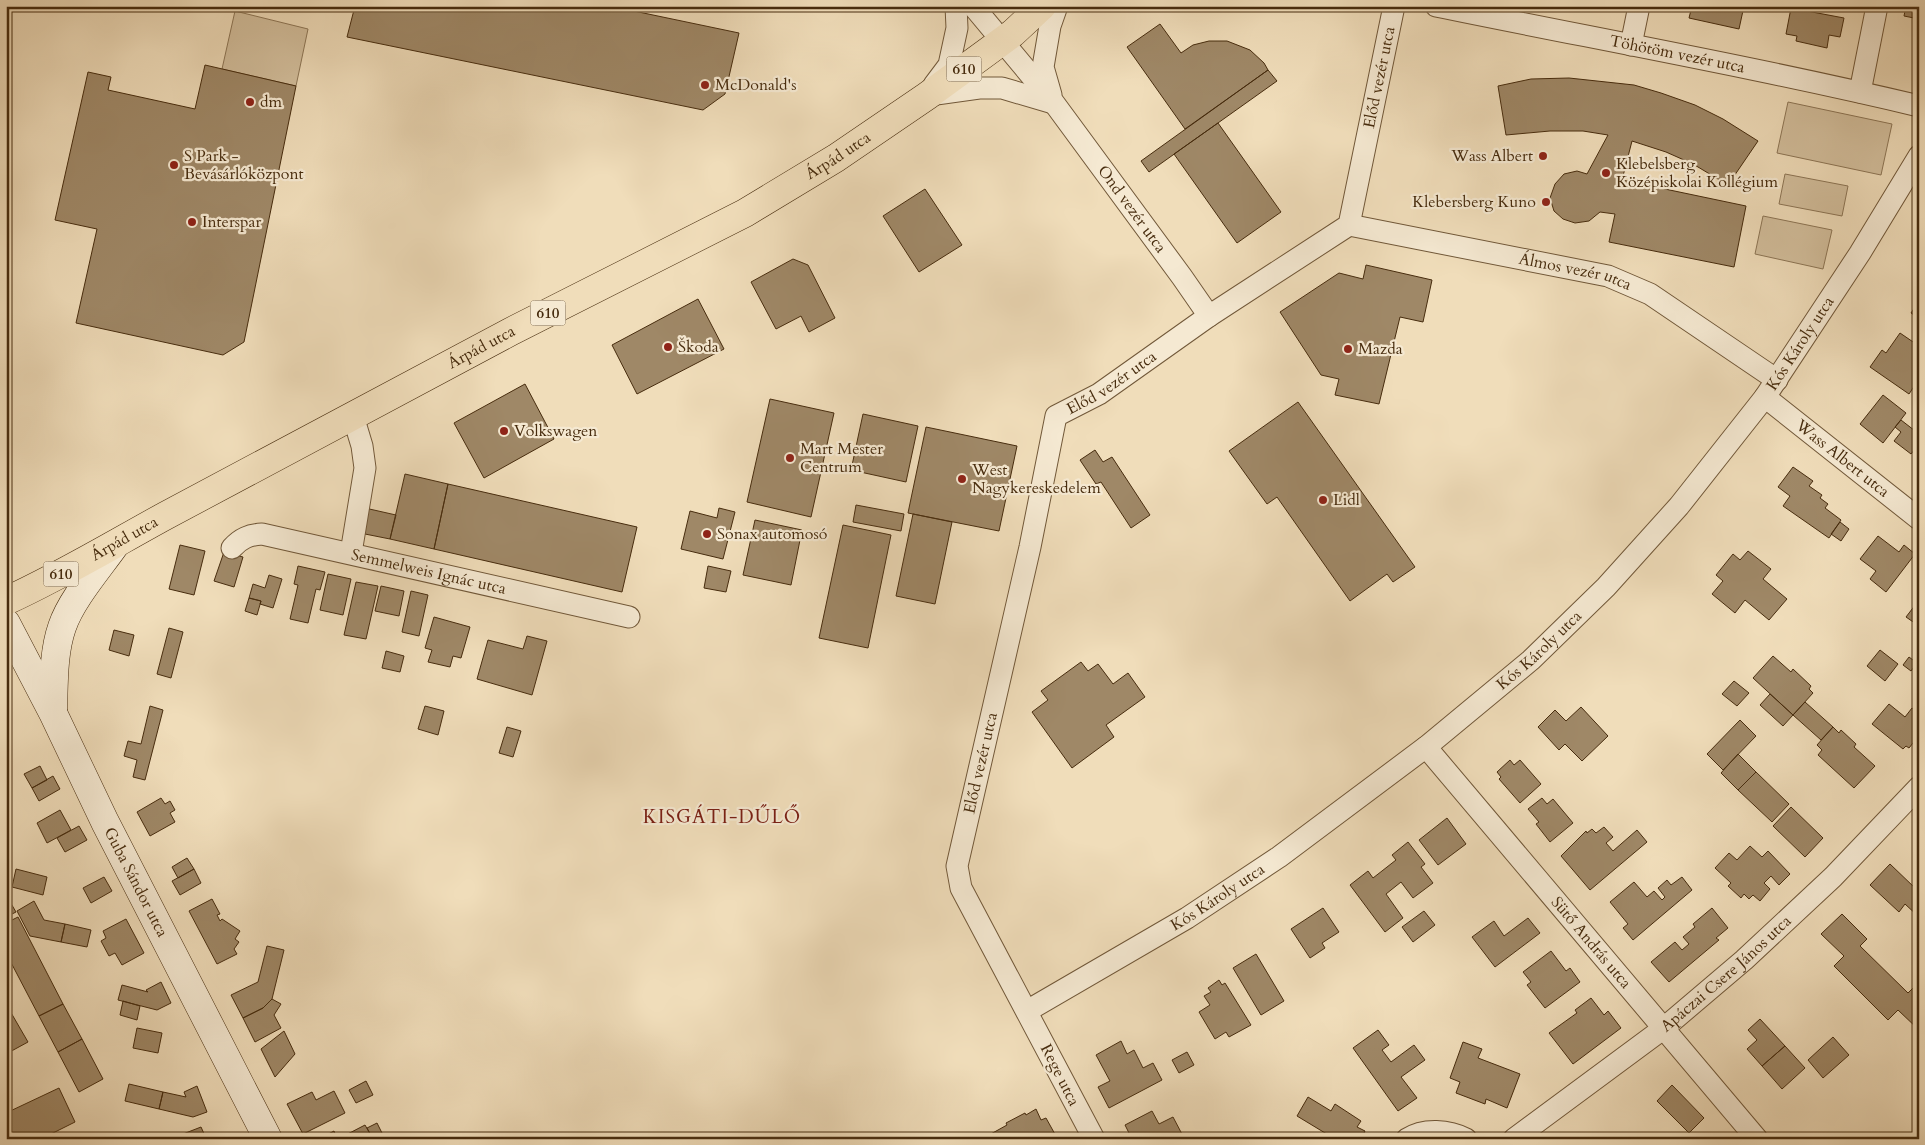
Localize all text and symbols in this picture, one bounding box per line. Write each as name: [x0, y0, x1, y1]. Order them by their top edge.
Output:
street label: Előd vezér utca: [1358, 24, 1401, 130]
street label: Töhötöm vezér utca: [1608, 30, 1747, 78]
road number: 610: [946, 56, 982, 82]
place label: McDonald's: [715, 74, 797, 96]
marker: McDonald's: [699, 79, 711, 91]
place label: dm: [260, 91, 283, 113]
marker: dm: [244, 96, 256, 108]
street label: Árpád utca: [801, 127, 875, 185]
place label: S Park - Bevásárlóközpont: [184, 145, 304, 185]
place label: Wass Albert: [1450, 145, 1533, 167]
marker: Wass Albert: [1537, 150, 1549, 162]
place label: Klebelsberg Középiskolai Kollégium: [1616, 153, 1779, 193]
marker: S Park - Bevásárlóközpont: [168, 159, 180, 171]
street label: Ond vezér utca: [1092, 161, 1172, 257]
marker: Klebelsberg Középiskolai Kollégium: [1600, 167, 1612, 179]
place label: Klebersberg Kuno: [1412, 191, 1536, 213]
marker: Klebersberg Kuno: [1540, 196, 1552, 208]
place label: Interspar: [202, 211, 261, 233]
marker: Interspar: [186, 216, 198, 228]
street label: Álmos vezér utca: [1517, 248, 1635, 296]
street label: Kós Károly utca: [1761, 292, 1839, 395]
road number: 610: [530, 300, 566, 326]
street label: Árpád utca: [444, 320, 519, 374]
place label: Škoda: [678, 336, 719, 358]
place label: Mazda: [1358, 338, 1403, 360]
marker: Škoda: [662, 341, 674, 353]
marker: Mazda: [1342, 343, 1354, 355]
street label: Előd vezér utca: [1063, 346, 1161, 420]
street label: Wass Albert utca: [1790, 414, 1894, 503]
place label: Volkswagen: [514, 420, 597, 442]
marker: Volkswagen: [498, 425, 510, 437]
place label: Mart Mester Centrum: [800, 438, 883, 478]
marker: Mart Mester Centrum: [784, 452, 796, 464]
place label: West Nagykereskedelem: [971, 459, 1101, 499]
marker: West Nagykereskedelem: [956, 473, 968, 485]
place label: Lidl: [1333, 489, 1360, 511]
marker: Lidl: [1317, 494, 1329, 506]
street label: Árpád utca: [87, 511, 162, 566]
place label: Sonax automosó: [717, 523, 828, 545]
marker: Sonax automosó: [701, 528, 713, 540]
street label: Semmelweis Ignác utca: [349, 544, 508, 600]
road number: 610: [44, 562, 78, 586]
street label: Kós Károly utca: [1492, 605, 1587, 695]
street label: Előd vezér utca: [958, 710, 1003, 816]
district label: KISGÁTI-DŰLŐ: [643, 804, 801, 830]
street label: Guba Sándor utca: [99, 824, 173, 941]
street label: Kós Károly utca: [1167, 858, 1269, 936]
street label: Sütő András utca: [1546, 892, 1636, 993]
street label: Apáczai Csere János utca: [1656, 910, 1796, 1037]
street label: Rege utca: [1035, 1040, 1085, 1110]

